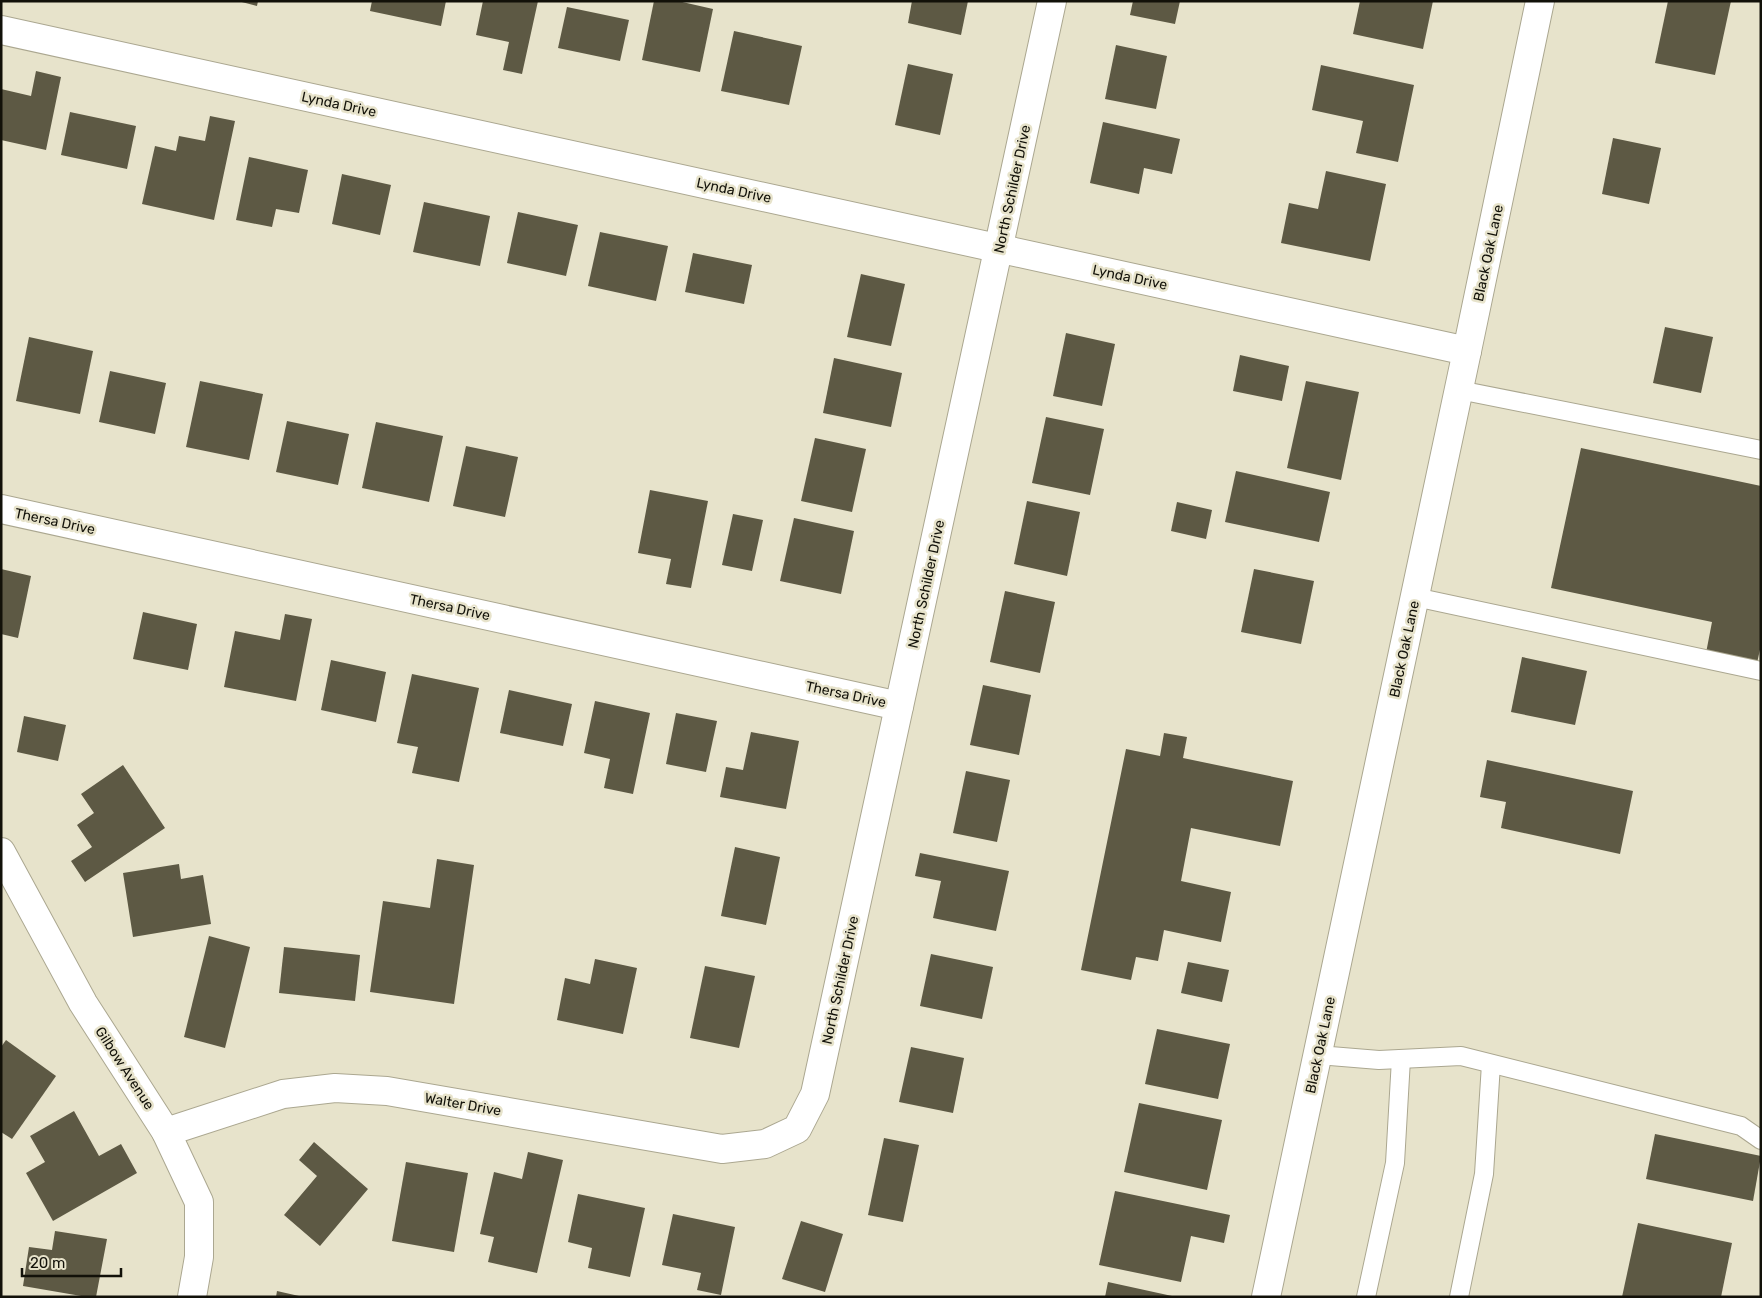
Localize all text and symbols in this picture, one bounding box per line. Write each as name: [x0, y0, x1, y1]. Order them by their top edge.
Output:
street label: Lynda Drive: [300, 88, 378, 121]
street label: North Schilder Drive: [991, 123, 1034, 255]
street label: Lynda Drive: [695, 174, 773, 207]
street label: Black Oak Lane: [1470, 203, 1507, 303]
street label: Lynda Drive: [1091, 261, 1169, 294]
street label: Thersa Drive: [13, 505, 97, 538]
street label: North Schilder Drive: [905, 518, 948, 650]
street label: Thersa Drive: [408, 591, 492, 624]
street label: Black Oak Lane: [1386, 599, 1423, 699]
street label: Thersa Drive: [804, 678, 888, 711]
street label: North Schilder Drive: [819, 914, 862, 1046]
street label: Black Oak Lane: [1302, 995, 1339, 1095]
street label: Gilbow Avenue: [91, 1024, 158, 1113]
street label: Walter Drive: [423, 1089, 503, 1120]
scale bar: [22, 1246, 121, 1278]
text: 20 m: [30, 1254, 65, 1272]

